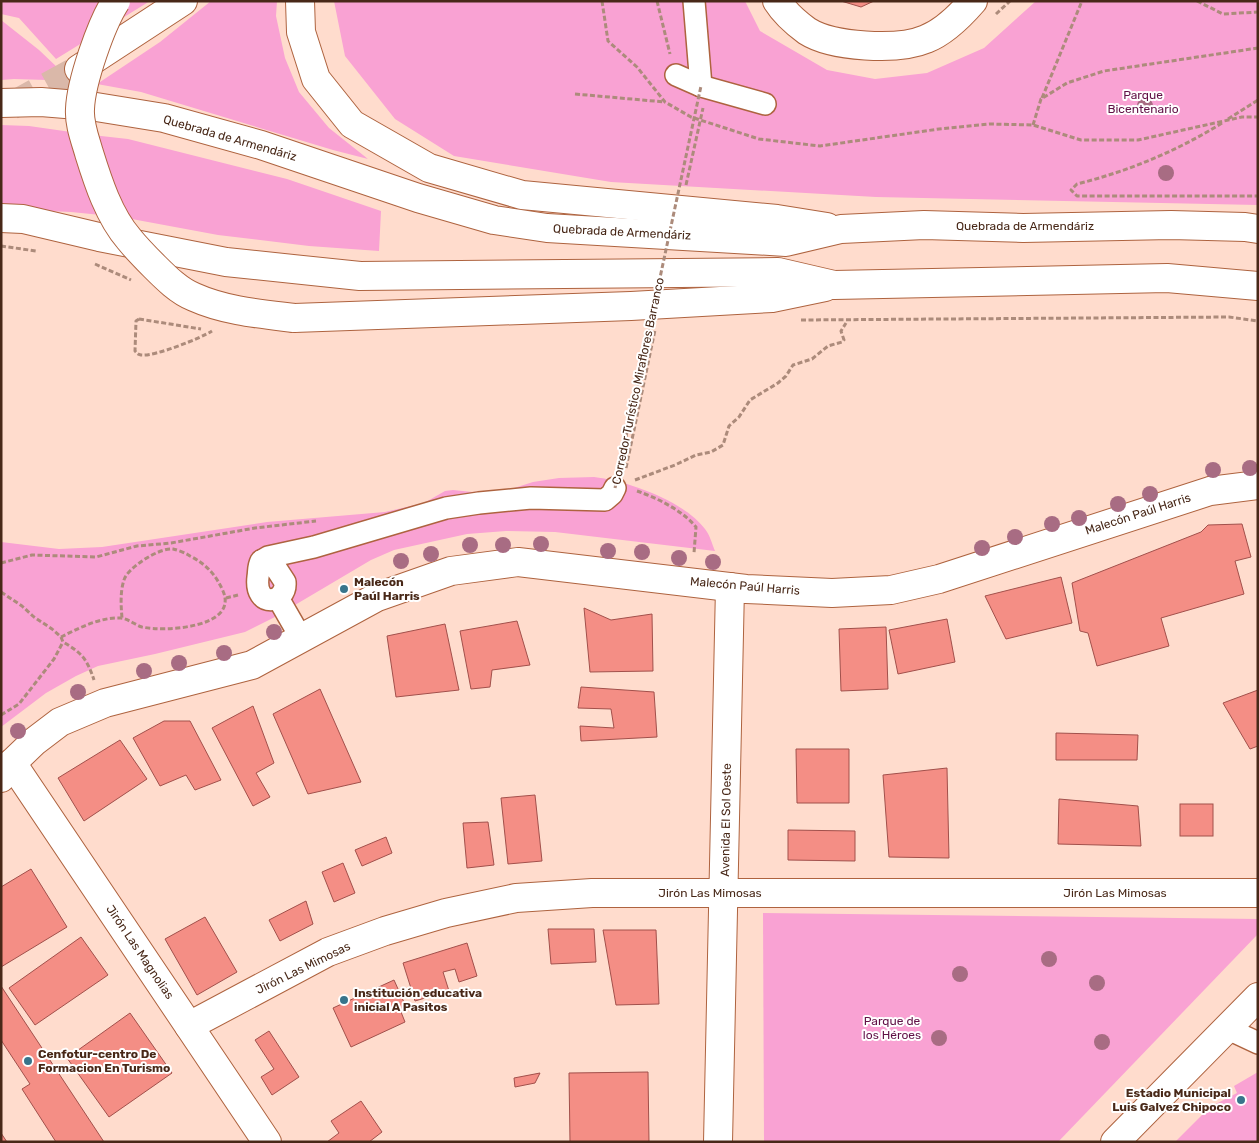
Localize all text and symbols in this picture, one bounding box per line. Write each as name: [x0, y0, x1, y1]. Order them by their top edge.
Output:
park label: Parque Bicentenario: [1107, 88, 1179, 116]
street label: Quebrada de Armendáriz: [162, 112, 298, 164]
street label: Quebrada de Armendáriz: [956, 219, 1094, 233]
street label: Quebrada de Armendáriz: [553, 221, 691, 243]
street label: Corredor Turístico Miraflores Barranco: [609, 276, 667, 486]
street label: Malecón Paúl Harris: [1083, 490, 1193, 538]
street label: Malecón Paúl Harris: [690, 574, 800, 598]
place label: Malecón Paúl Harris: [354, 575, 420, 603]
marker: Malecón Paúl Harris: [338, 583, 350, 595]
street label: Avenida El Sol Oeste: [718, 763, 734, 877]
street label: Jirón Las Mimosas: [658, 886, 762, 900]
street label: Jirón Las Mimosas: [1063, 886, 1167, 900]
street label: Jirón Las Magnolias: [103, 902, 177, 1002]
street label: Jirón Las Mimosas: [253, 939, 353, 997]
place label: Institución educativa inicial A Pasitos: [354, 986, 482, 1014]
marker: Institución educativa inicial A Pasitos: [338, 994, 350, 1006]
park label: Parque de los Héroes: [863, 1014, 921, 1042]
place label: Cenfotur-centro De Formacion En Turismo: [38, 1047, 170, 1075]
marker: Cenfotur-centro De Formacion En Turismo: [22, 1055, 34, 1067]
place label: Estadio Municipal Luis Galvez Chipoco: [1112, 1086, 1231, 1114]
marker: Estadio Municipal Luis Galvez Chipoco: [1235, 1094, 1247, 1106]

